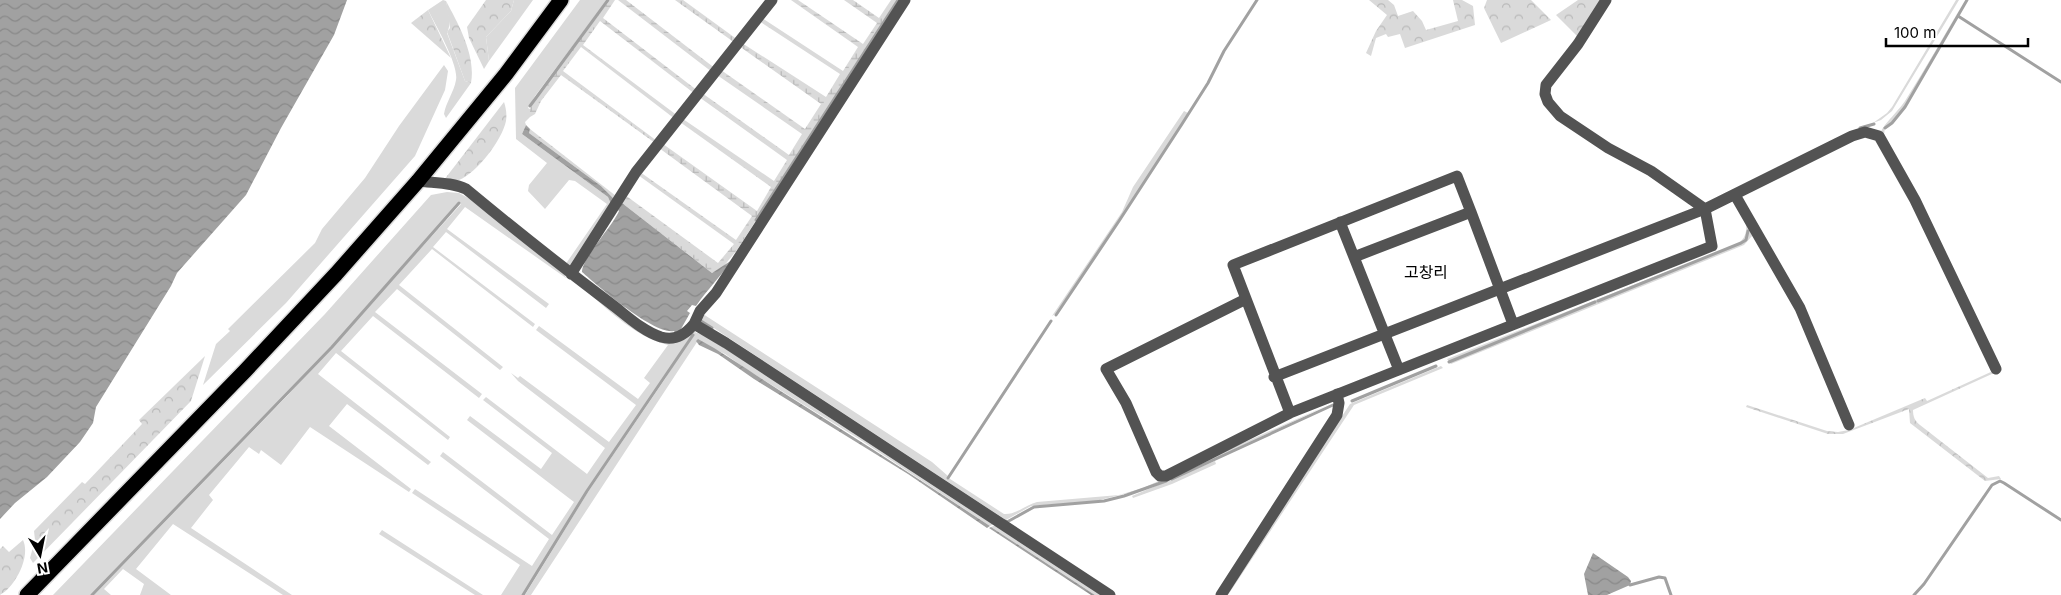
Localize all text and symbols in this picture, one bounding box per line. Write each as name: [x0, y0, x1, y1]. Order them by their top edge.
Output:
scale bar: [1886, 15, 2028, 47]
text: 100 m: [1894, 23, 1936, 42]
district label: 고창리: [1404, 262, 1448, 282]
north arrow: [15, 530, 65, 580]
text: N: [36, 559, 49, 578]

